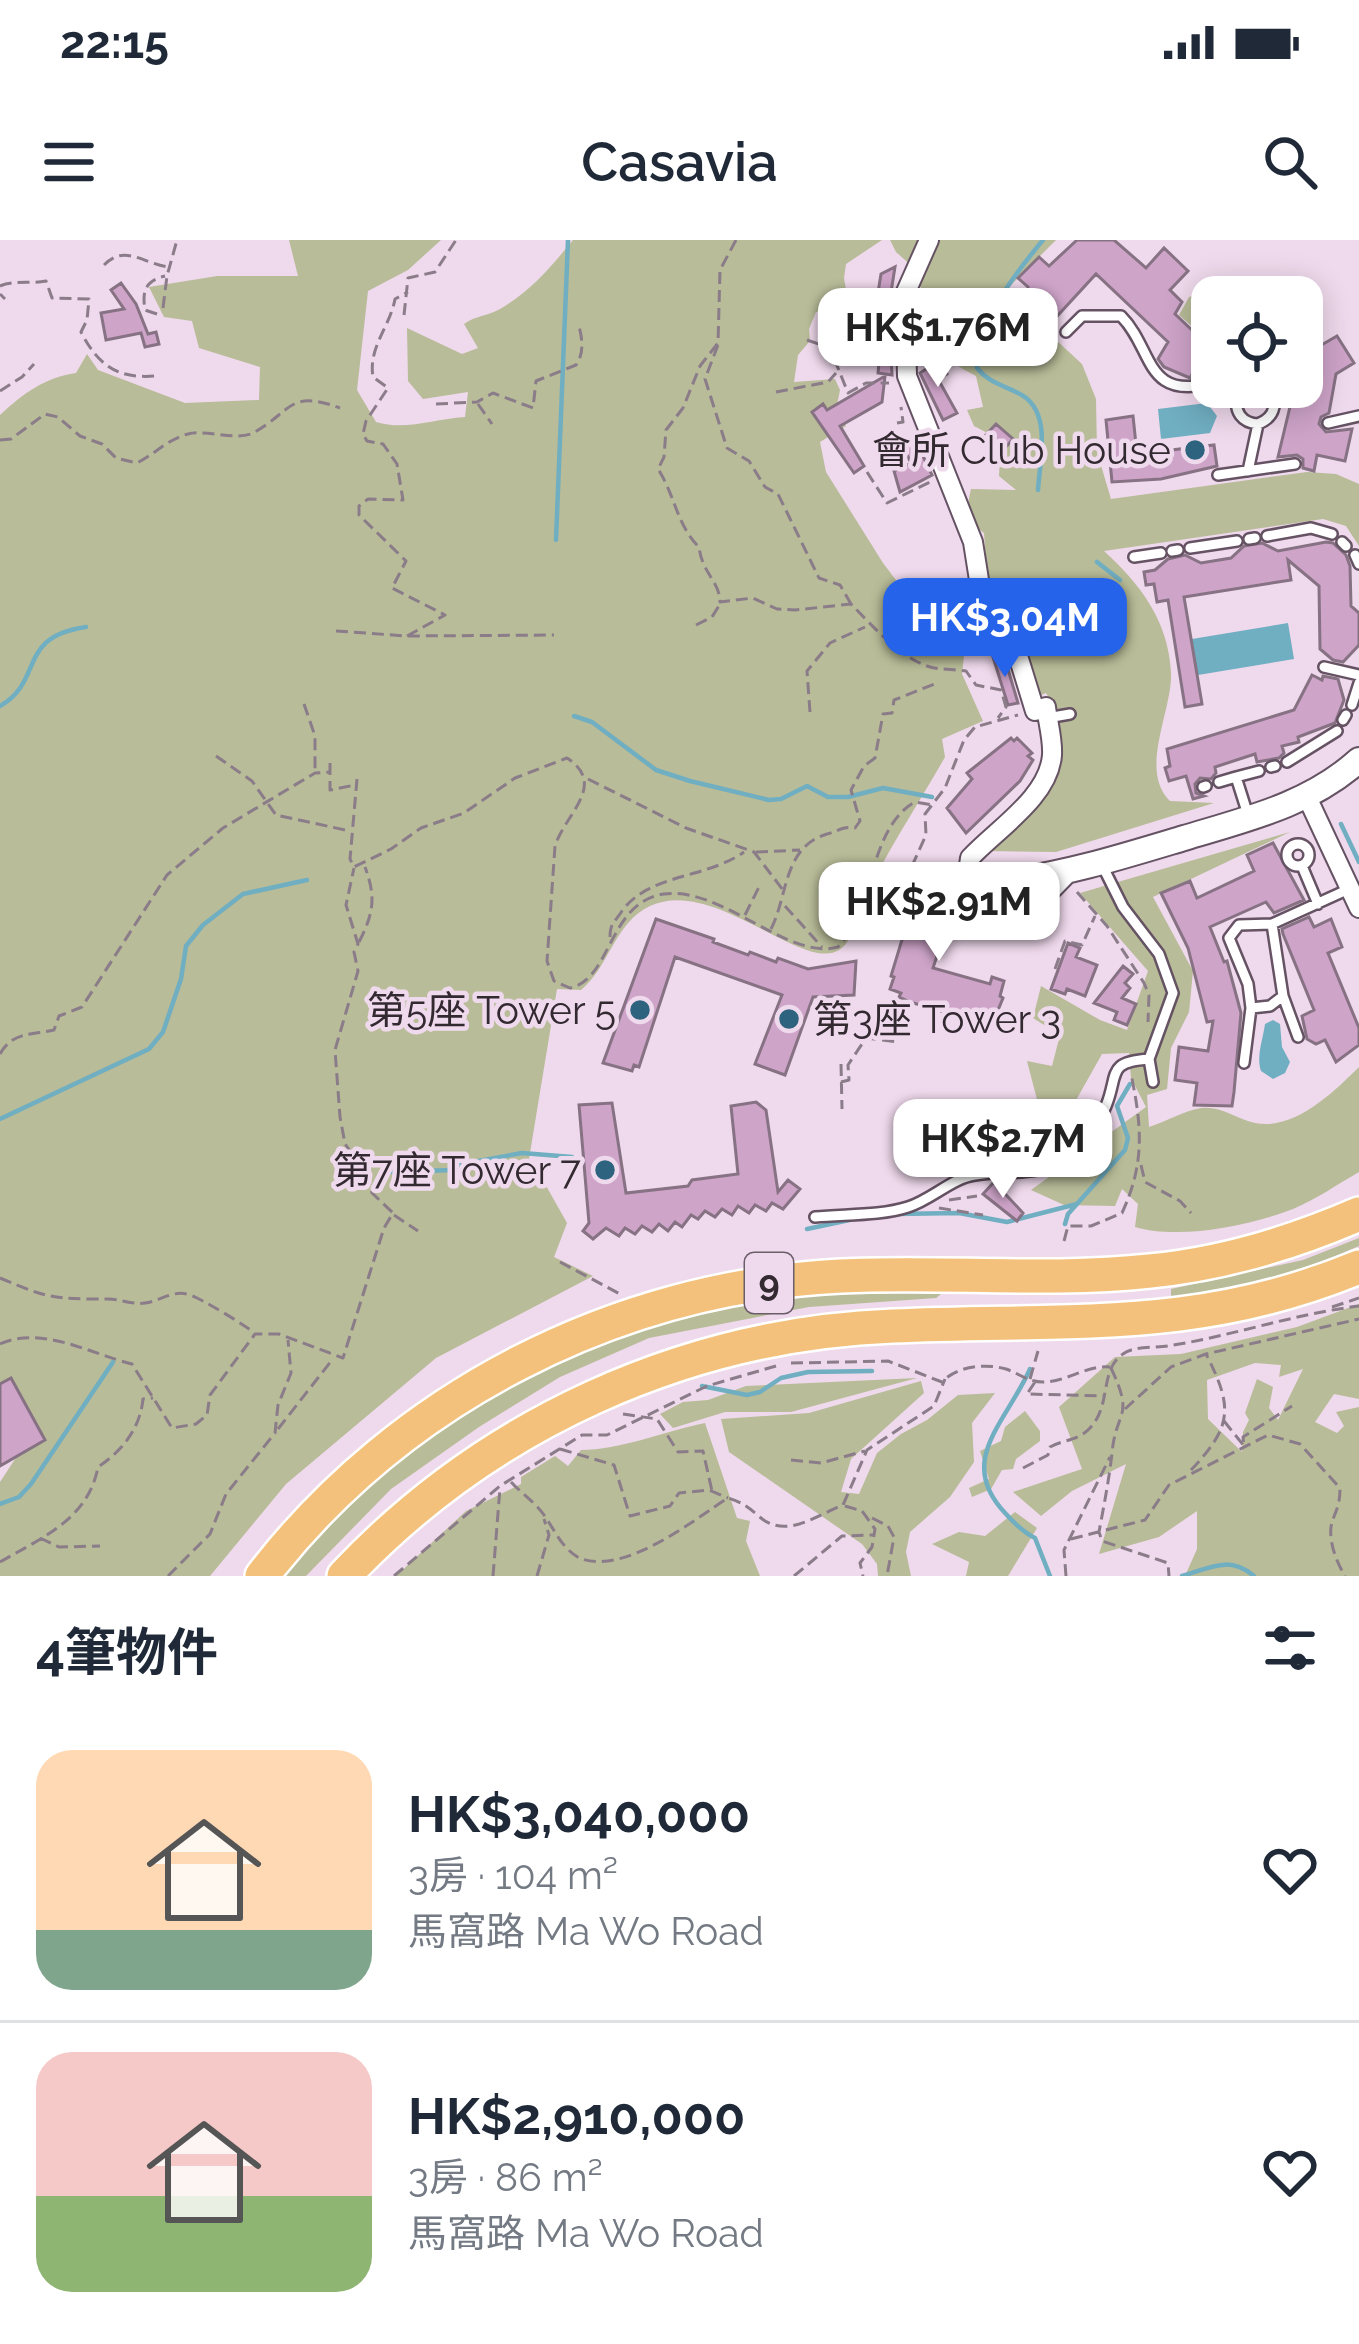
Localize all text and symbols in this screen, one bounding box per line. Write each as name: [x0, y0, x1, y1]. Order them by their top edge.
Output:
text: 22:15: [60, 16, 169, 69]
icon: menu: [36, 129, 102, 195]
icon: search: [1257, 129, 1323, 195]
text: Casavia: [581, 130, 778, 194]
map controls: [1191, 276, 1323, 408]
button: locate: [1191, 276, 1323, 408]
pin: HK$1.76M: [814, 288, 1062, 390]
text: HK$1.76M: [845, 304, 1031, 350]
place label: 會所 Club House: [872, 427, 1171, 473]
marker: 會所 Club House: [1182, 437, 1208, 463]
pin: HK$3.04M: [881, 578, 1129, 680]
text: HK$3.04M: [910, 594, 1100, 640]
pin: HK$2.91M: [815, 862, 1063, 964]
text: HK$2.91M: [846, 878, 1032, 924]
place label: 第5座 Tower 5: [367, 987, 616, 1033]
place label: 第3座 Tower 3: [813, 996, 1061, 1042]
marker: 第5座 Tower 5: [627, 997, 653, 1023]
marker: 第3座 Tower 3: [776, 1006, 802, 1032]
pin: HK$2.7M: [892, 1099, 1114, 1201]
text: HK$2.7M: [920, 1115, 1086, 1161]
place label: 第7座 Tower 7: [333, 1147, 581, 1193]
marker: 第7座 Tower 7: [592, 1157, 618, 1183]
road number: 9: [745, 1253, 793, 1313]
icon: filters: [1257, 1615, 1323, 1681]
text: 4筆物件: [36, 1622, 218, 1682]
text: HK$3,040,000: [408, 1784, 750, 1844]
icon: home: [132, 1798, 276, 1942]
icon: heart: [1257, 1837, 1323, 1903]
text: 3房 · 104 m²: [408, 1852, 618, 1898]
text: 馬窩路 Ma Wo Road: [408, 1908, 764, 1954]
text: HK$2,910,000: [408, 2086, 745, 2146]
icon: home: [132, 2100, 276, 2244]
icon: heart: [1257, 2139, 1323, 2205]
text: 3房 · 86 m²: [408, 2154, 603, 2200]
text: 馬窩路 Ma Wo Road: [408, 2210, 764, 2256]

